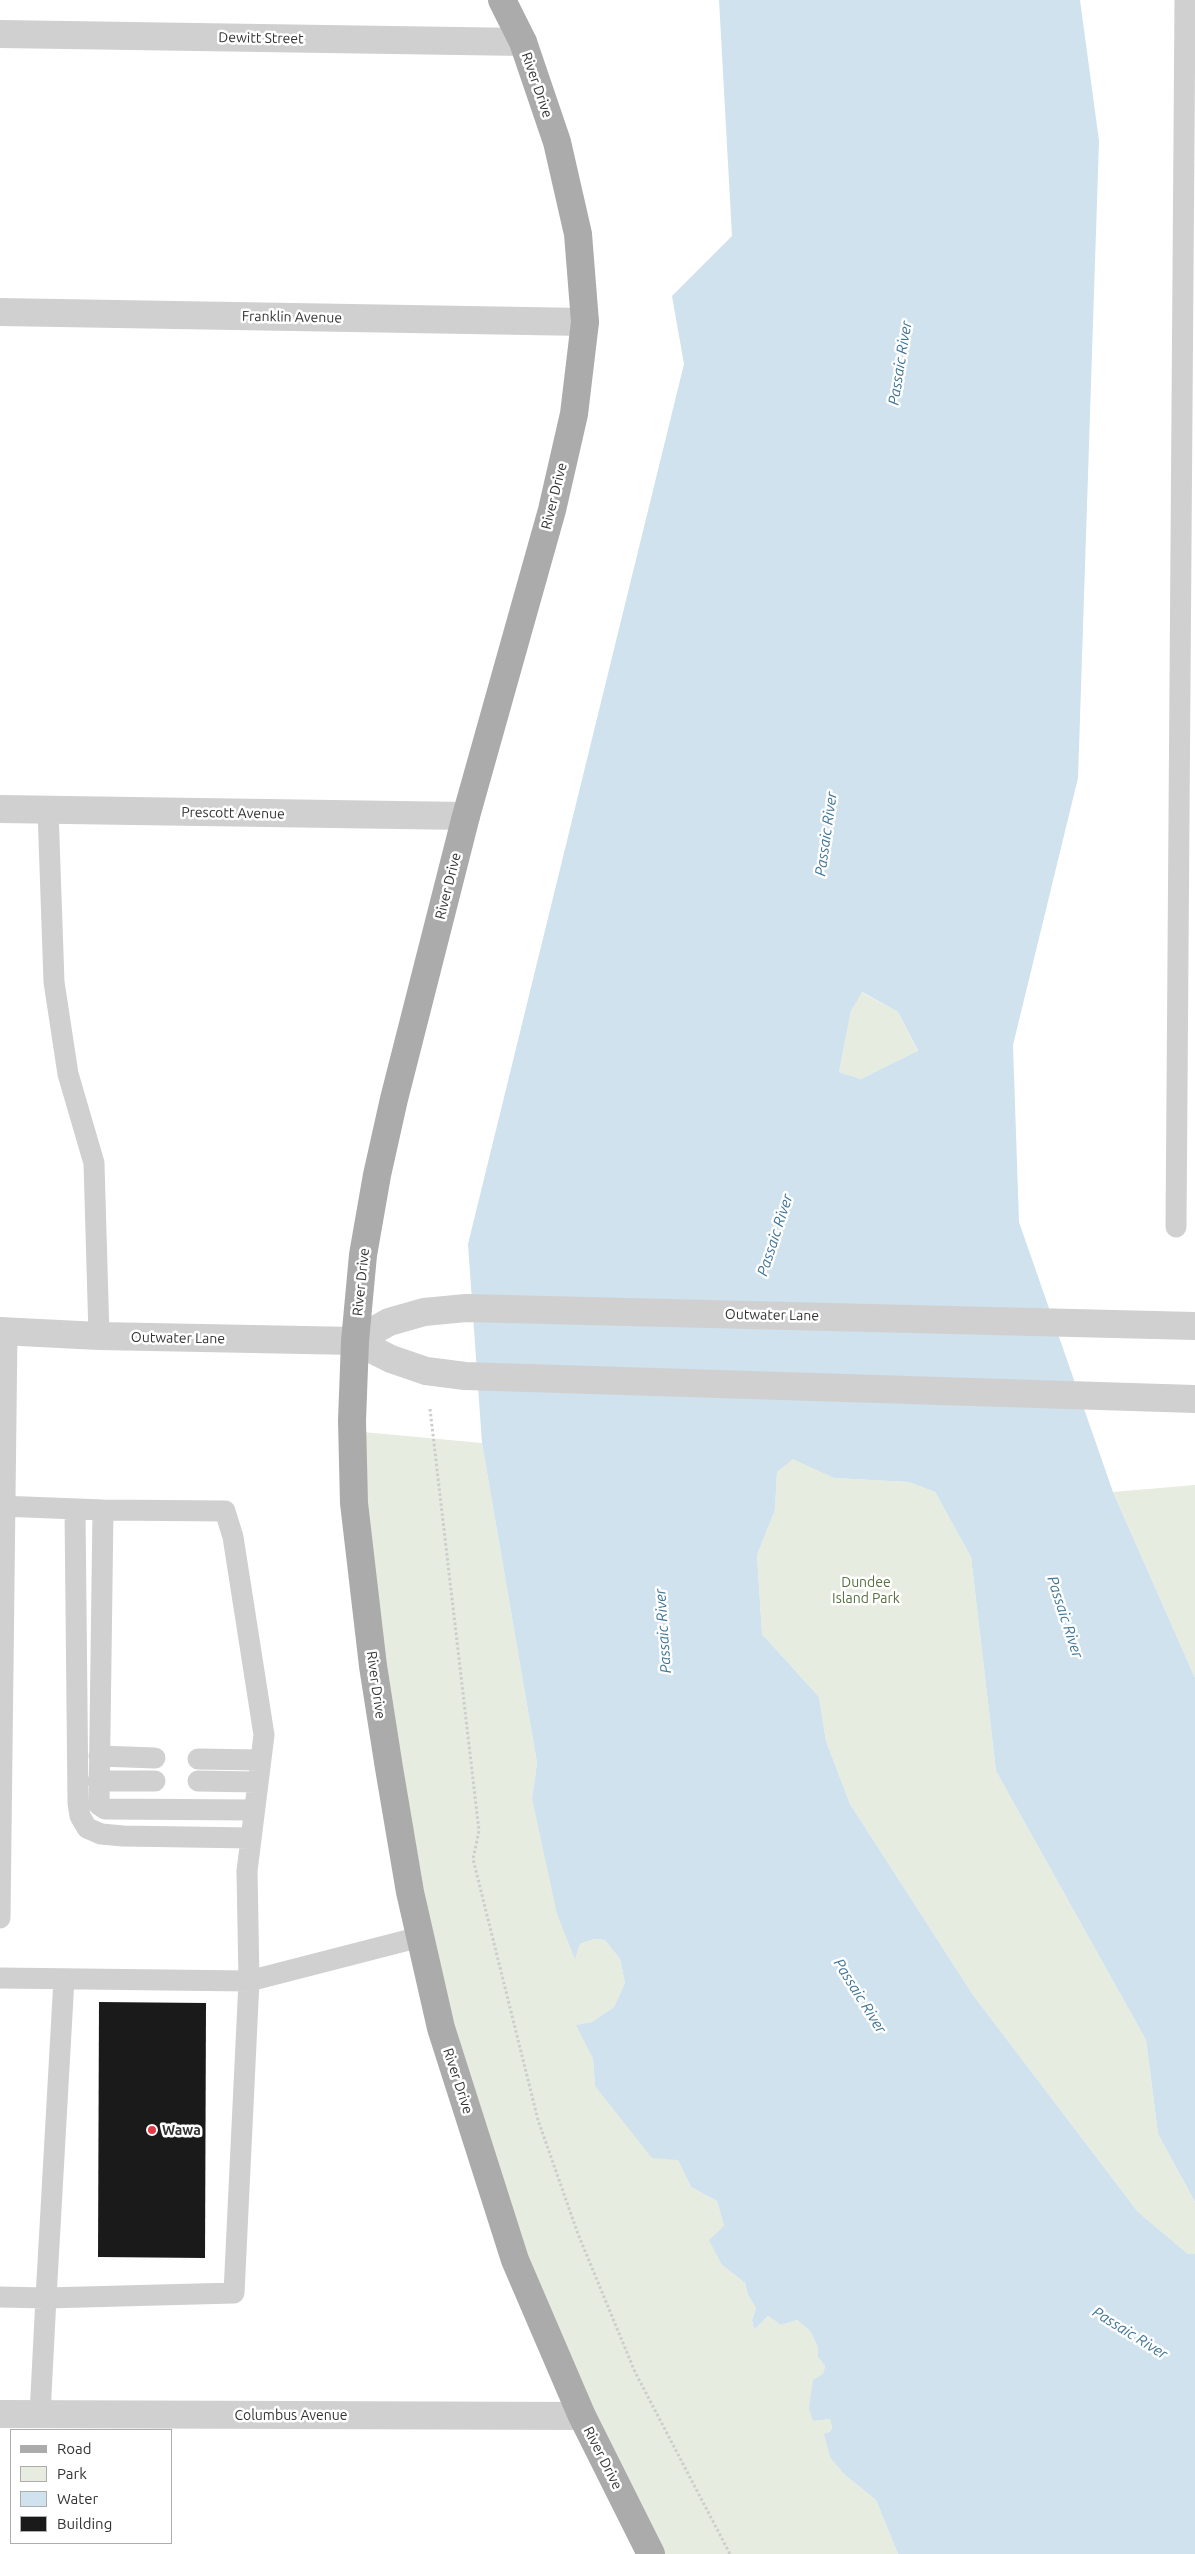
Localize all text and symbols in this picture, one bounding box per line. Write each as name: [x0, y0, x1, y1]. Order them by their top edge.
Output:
street label: Dewitt Street: [218, 29, 304, 47]
street label: River Drive: [518, 50, 556, 120]
street label: Franklin Avenue: [242, 308, 342, 326]
water label: Passaic River: [884, 320, 916, 406]
street label: River Drive: [538, 461, 570, 531]
water label: Passaic River: [811, 791, 841, 877]
street label: Prescott Avenue: [181, 804, 285, 822]
street label: River Drive: [432, 851, 464, 921]
water label: Passaic River: [753, 1192, 797, 1278]
street label: River Drive: [349, 1247, 373, 1317]
street label: Outwater Lane: [725, 1306, 819, 1324]
street label: Outwater Lane: [131, 1329, 225, 1347]
park label: Dundee Island Park: [832, 1574, 900, 1606]
water label: Passaic River: [1043, 1574, 1087, 1660]
water label: Passaic River: [651, 1588, 675, 1674]
street label: River Drive: [363, 1650, 389, 1720]
water label: Passaic River: [830, 1955, 890, 2037]
street label: River Drive: [439, 2046, 477, 2116]
place label: Wawa: [162, 2122, 201, 2138]
marker: Wawa: [146, 2124, 158, 2136]
water label: Passaic River: [1089, 2303, 1171, 2363]
street label: Columbus Avenue: [234, 2407, 348, 2423]
street label: River Drive: [580, 2424, 626, 2492]
legend: [10, 2429, 172, 2544]
text: Road: [57, 2440, 92, 2457]
text: Park: [57, 2465, 87, 2482]
text: Water: [57, 2490, 98, 2507]
text: Building: [57, 2515, 112, 2532]

